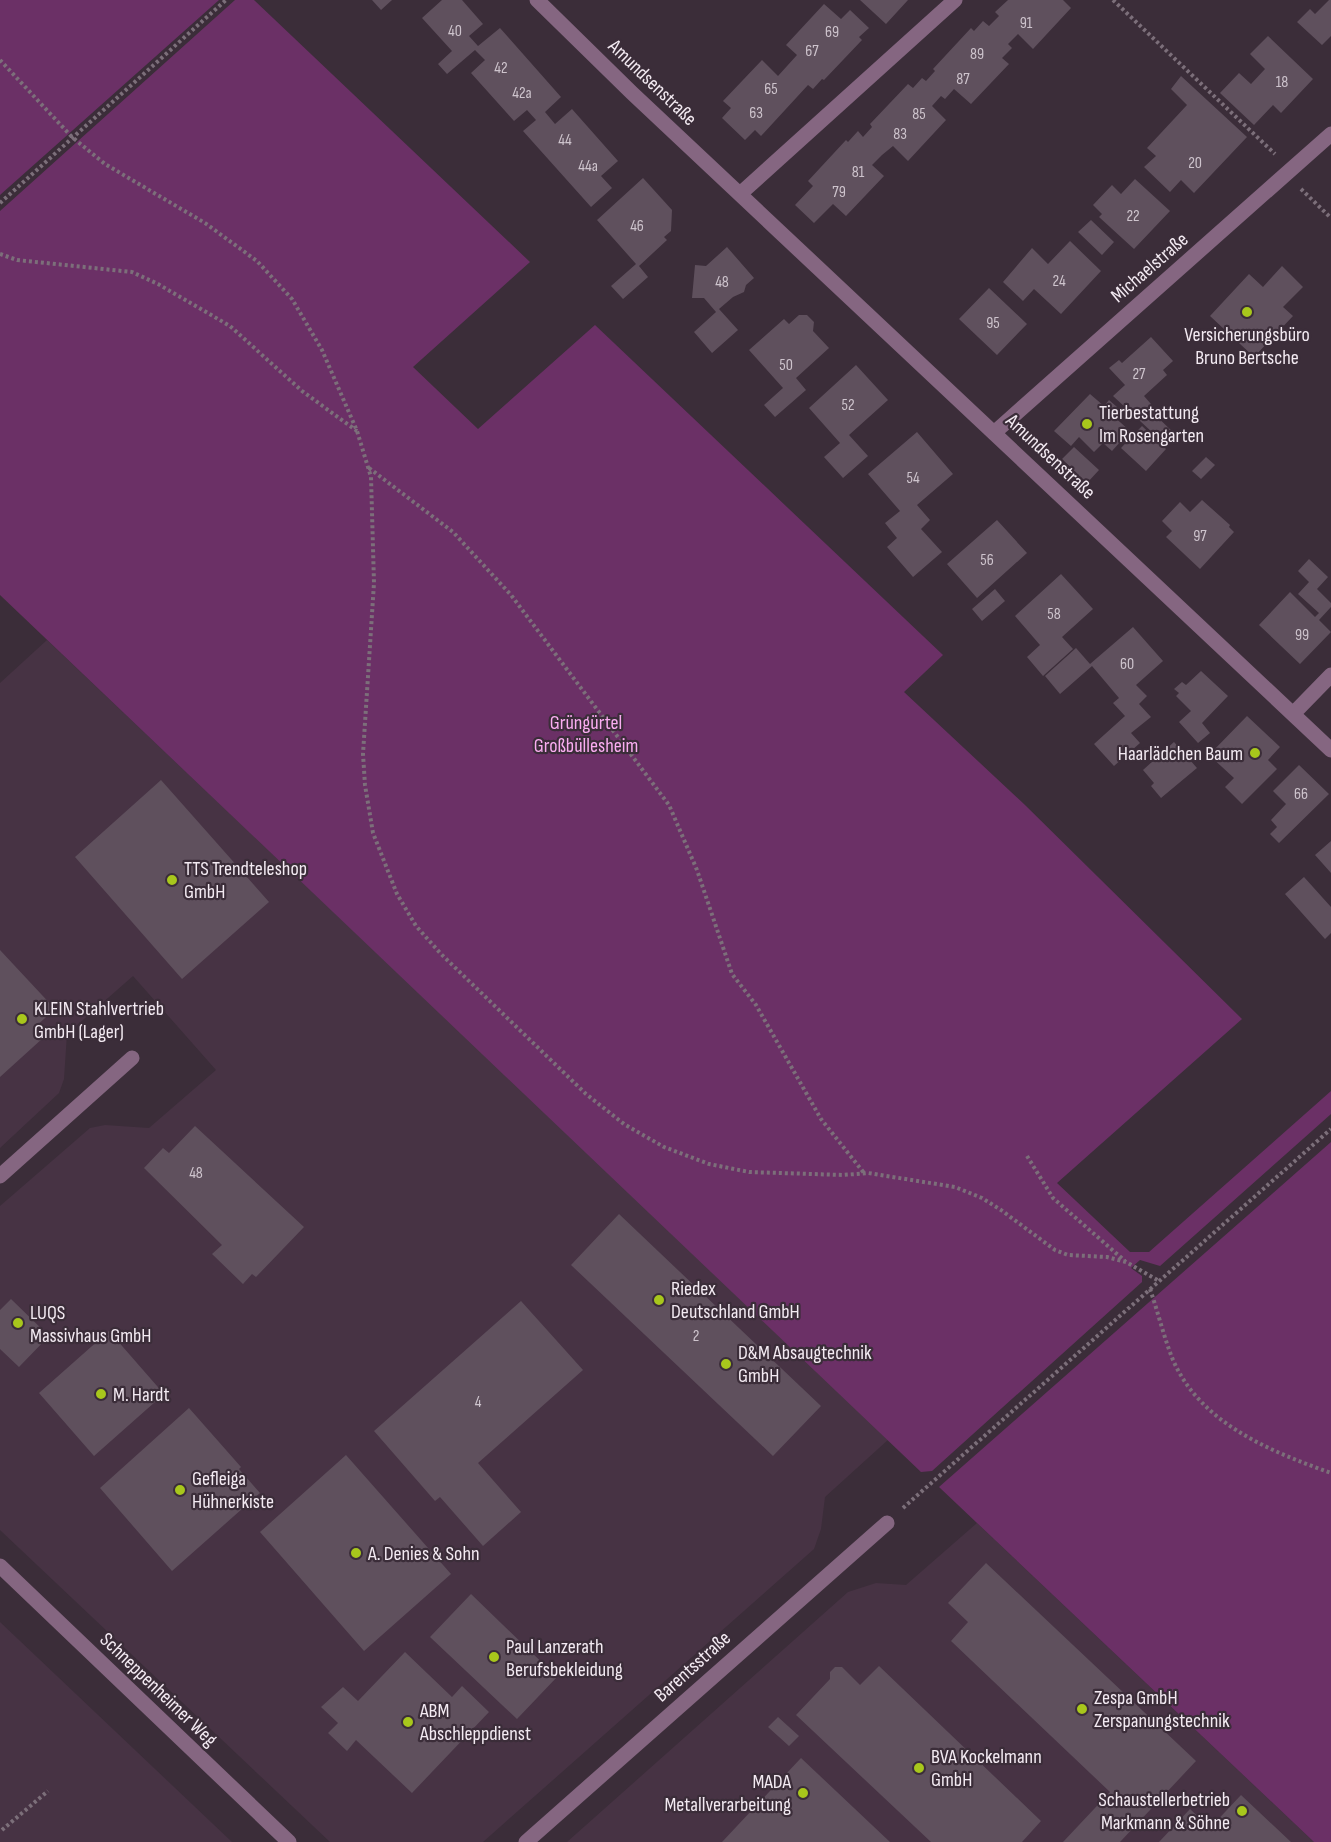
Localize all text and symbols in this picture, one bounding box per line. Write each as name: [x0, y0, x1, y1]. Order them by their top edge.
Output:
house number: 91: [1020, 14, 1033, 33]
house number: 40: [448, 22, 462, 41]
house number: 69: [825, 23, 839, 42]
street label: Amundsenstraße: [602, 34, 702, 131]
house number: 67: [805, 42, 819, 61]
house number: 89: [970, 45, 984, 64]
house number: 42: [494, 59, 508, 78]
house number: 87: [956, 70, 970, 89]
house number: 18: [1276, 73, 1288, 92]
house number: 65: [764, 80, 778, 99]
house number: 42a: [512, 84, 532, 103]
house number: 63: [749, 104, 763, 123]
house number: 85: [912, 105, 926, 124]
house number: 83: [893, 125, 907, 144]
house number: 44: [558, 131, 572, 150]
house number: 20: [1188, 154, 1202, 173]
house number: 44a: [578, 157, 598, 176]
house number: 81: [852, 163, 865, 182]
house number: 79: [832, 183, 846, 202]
house number: 22: [1126, 207, 1140, 226]
house number: 46: [630, 217, 644, 236]
street label: Michaelstraße: [1106, 228, 1193, 308]
house number: 24: [1052, 272, 1066, 291]
house number: 48: [715, 273, 729, 292]
marker: Versicherungsbüro Bruno Bertsche: [1240, 305, 1254, 319]
house number: 95: [986, 314, 1000, 333]
place label: Versicherungsbüro Bruno Bertsche: [1184, 323, 1310, 370]
house number: 50: [779, 356, 793, 375]
house number: 27: [1132, 365, 1146, 384]
house number: 52: [841, 396, 855, 415]
place label: Tierbestattung Im Rosengarten: [1099, 401, 1204, 448]
street label: Amundsenstraße: [1000, 409, 1100, 504]
marker: Tierbestattung Im Rosengarten: [1080, 417, 1094, 431]
house number: 54: [906, 469, 920, 488]
house number: 97: [1193, 527, 1207, 546]
house number: 56: [980, 551, 994, 570]
house number: 58: [1047, 605, 1061, 624]
house number: 99: [1295, 626, 1309, 645]
house number: 60: [1120, 655, 1134, 674]
park label: Grüngürtel Großbüllesheim: [534, 711, 638, 758]
place label: Haarlädchen Baum: [1118, 742, 1243, 766]
marker: Haarlädchen Baum: [1248, 746, 1262, 760]
house number: 66: [1294, 785, 1308, 804]
place label: TTS Trendteleshop GmbH: [184, 857, 307, 904]
marker: TTS Trendteleshop GmbH: [165, 873, 179, 887]
place label: KLEIN Stahlvertrieb GmbH (Lager): [34, 997, 164, 1044]
marker: KLEIN Stahlvertrieb GmbH (Lager): [15, 1012, 29, 1026]
house number: 48: [189, 1164, 203, 1183]
place label: Riedex Deutschland GmbH: [671, 1277, 800, 1324]
marker: Riedex Deutschland GmbH: [652, 1293, 666, 1307]
place label: LUQS Massivhaus GmbH: [30, 1301, 151, 1348]
marker: LUQS Massivhaus GmbH: [11, 1316, 25, 1330]
house number: 2: [693, 1327, 699, 1346]
place label: D&M Absaugtechnik GmbH: [738, 1341, 872, 1388]
marker: D&M Absaugtechnik GmbH: [719, 1357, 733, 1371]
place label: M. Hardt: [113, 1383, 170, 1407]
marker: M. Hardt: [94, 1387, 108, 1401]
house number: 4: [475, 1393, 482, 1412]
place label: Gefleiga Hühnerkiste: [192, 1467, 274, 1514]
marker: Gefleiga Hühnerkiste: [173, 1483, 187, 1497]
place label: A. Denies & Sohn: [367, 1542, 480, 1566]
marker: A. Denies & Sohn: [349, 1546, 363, 1560]
street label: Barentsstraße: [649, 1626, 736, 1707]
street label: Schneppenheimer Weg: [95, 1628, 222, 1752]
place label: Paul Lanzerath Berufsbekleidung: [506, 1635, 623, 1682]
marker: Paul Lanzerath Berufsbekleidung: [487, 1650, 501, 1664]
place label: Zespa GmbH Zerspanungstechnik: [1094, 1686, 1230, 1733]
place label: ABM Abschleppdienst: [419, 1699, 531, 1746]
marker: Zespa GmbH Zerspanungstechnik: [1075, 1702, 1089, 1716]
marker: ABM Abschleppdienst: [401, 1715, 415, 1729]
place label: BVA Kockelmann GmbH: [931, 1745, 1042, 1792]
marker: BVA Kockelmann GmbH: [912, 1761, 926, 1775]
place label: MADA Metallverarbeitung: [664, 1770, 791, 1817]
marker: MADA Metallverarbeitung: [796, 1786, 810, 1800]
place label: Schaustellerbetrieb Markmann & Söhne: [1098, 1788, 1230, 1835]
marker: Schaustellerbetrieb Markmann & Söhne: [1235, 1804, 1249, 1818]

